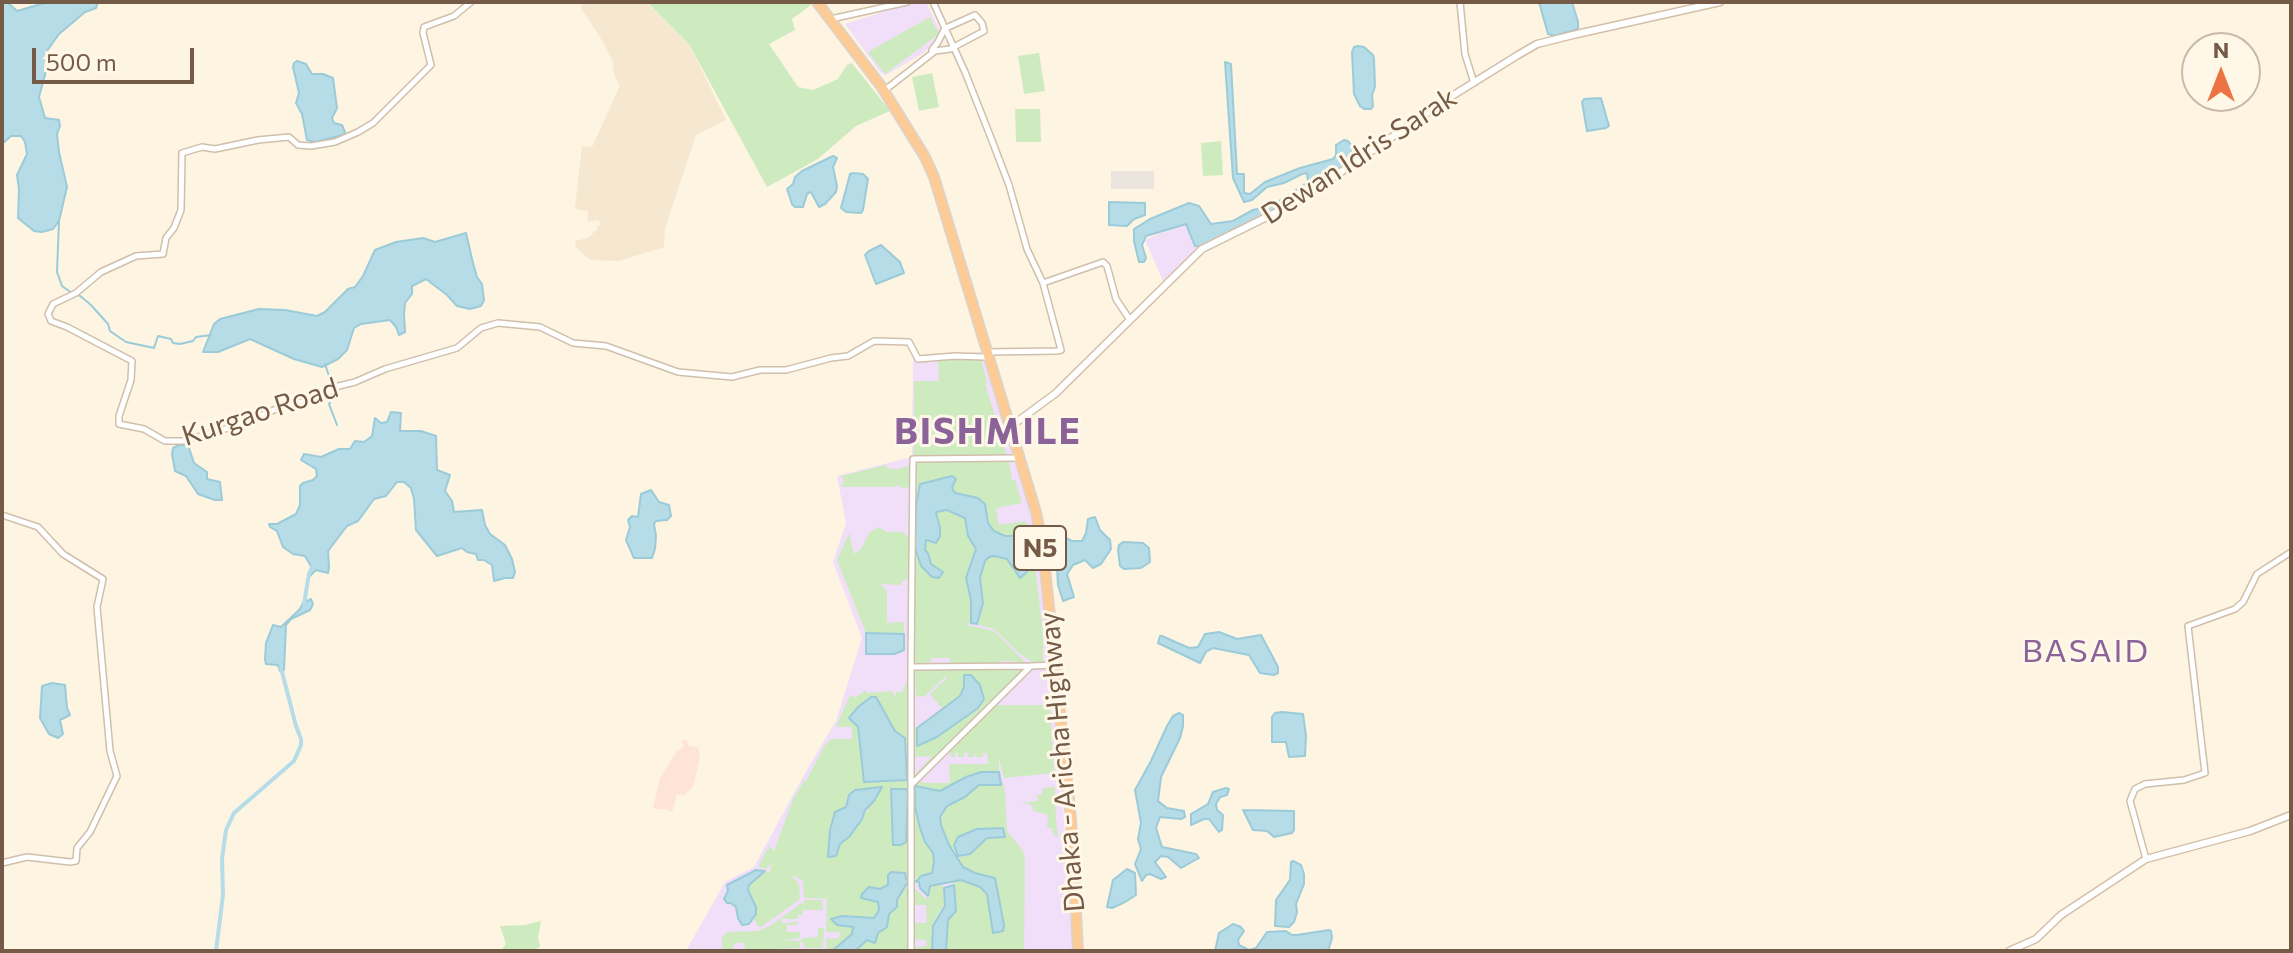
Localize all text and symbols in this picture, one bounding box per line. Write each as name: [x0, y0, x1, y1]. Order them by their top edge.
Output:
scale bar: [36, 32, 198, 82]
north arrow: [2181, 32, 2261, 112]
text: N: [2213, 36, 2229, 63]
text: 500 m: [46, 47, 117, 76]
street label: Dewan Idris Sarak: [1255, 81, 1463, 231]
street label: Kurgao Road: [178, 371, 342, 453]
district label: BISHMILE: [894, 410, 1082, 454]
road number: N5: [1014, 526, 1066, 570]
street label: Dhaka - Aricha Highway: [1032, 610, 1092, 914]
district label: BASAID: [2022, 632, 2150, 670]

